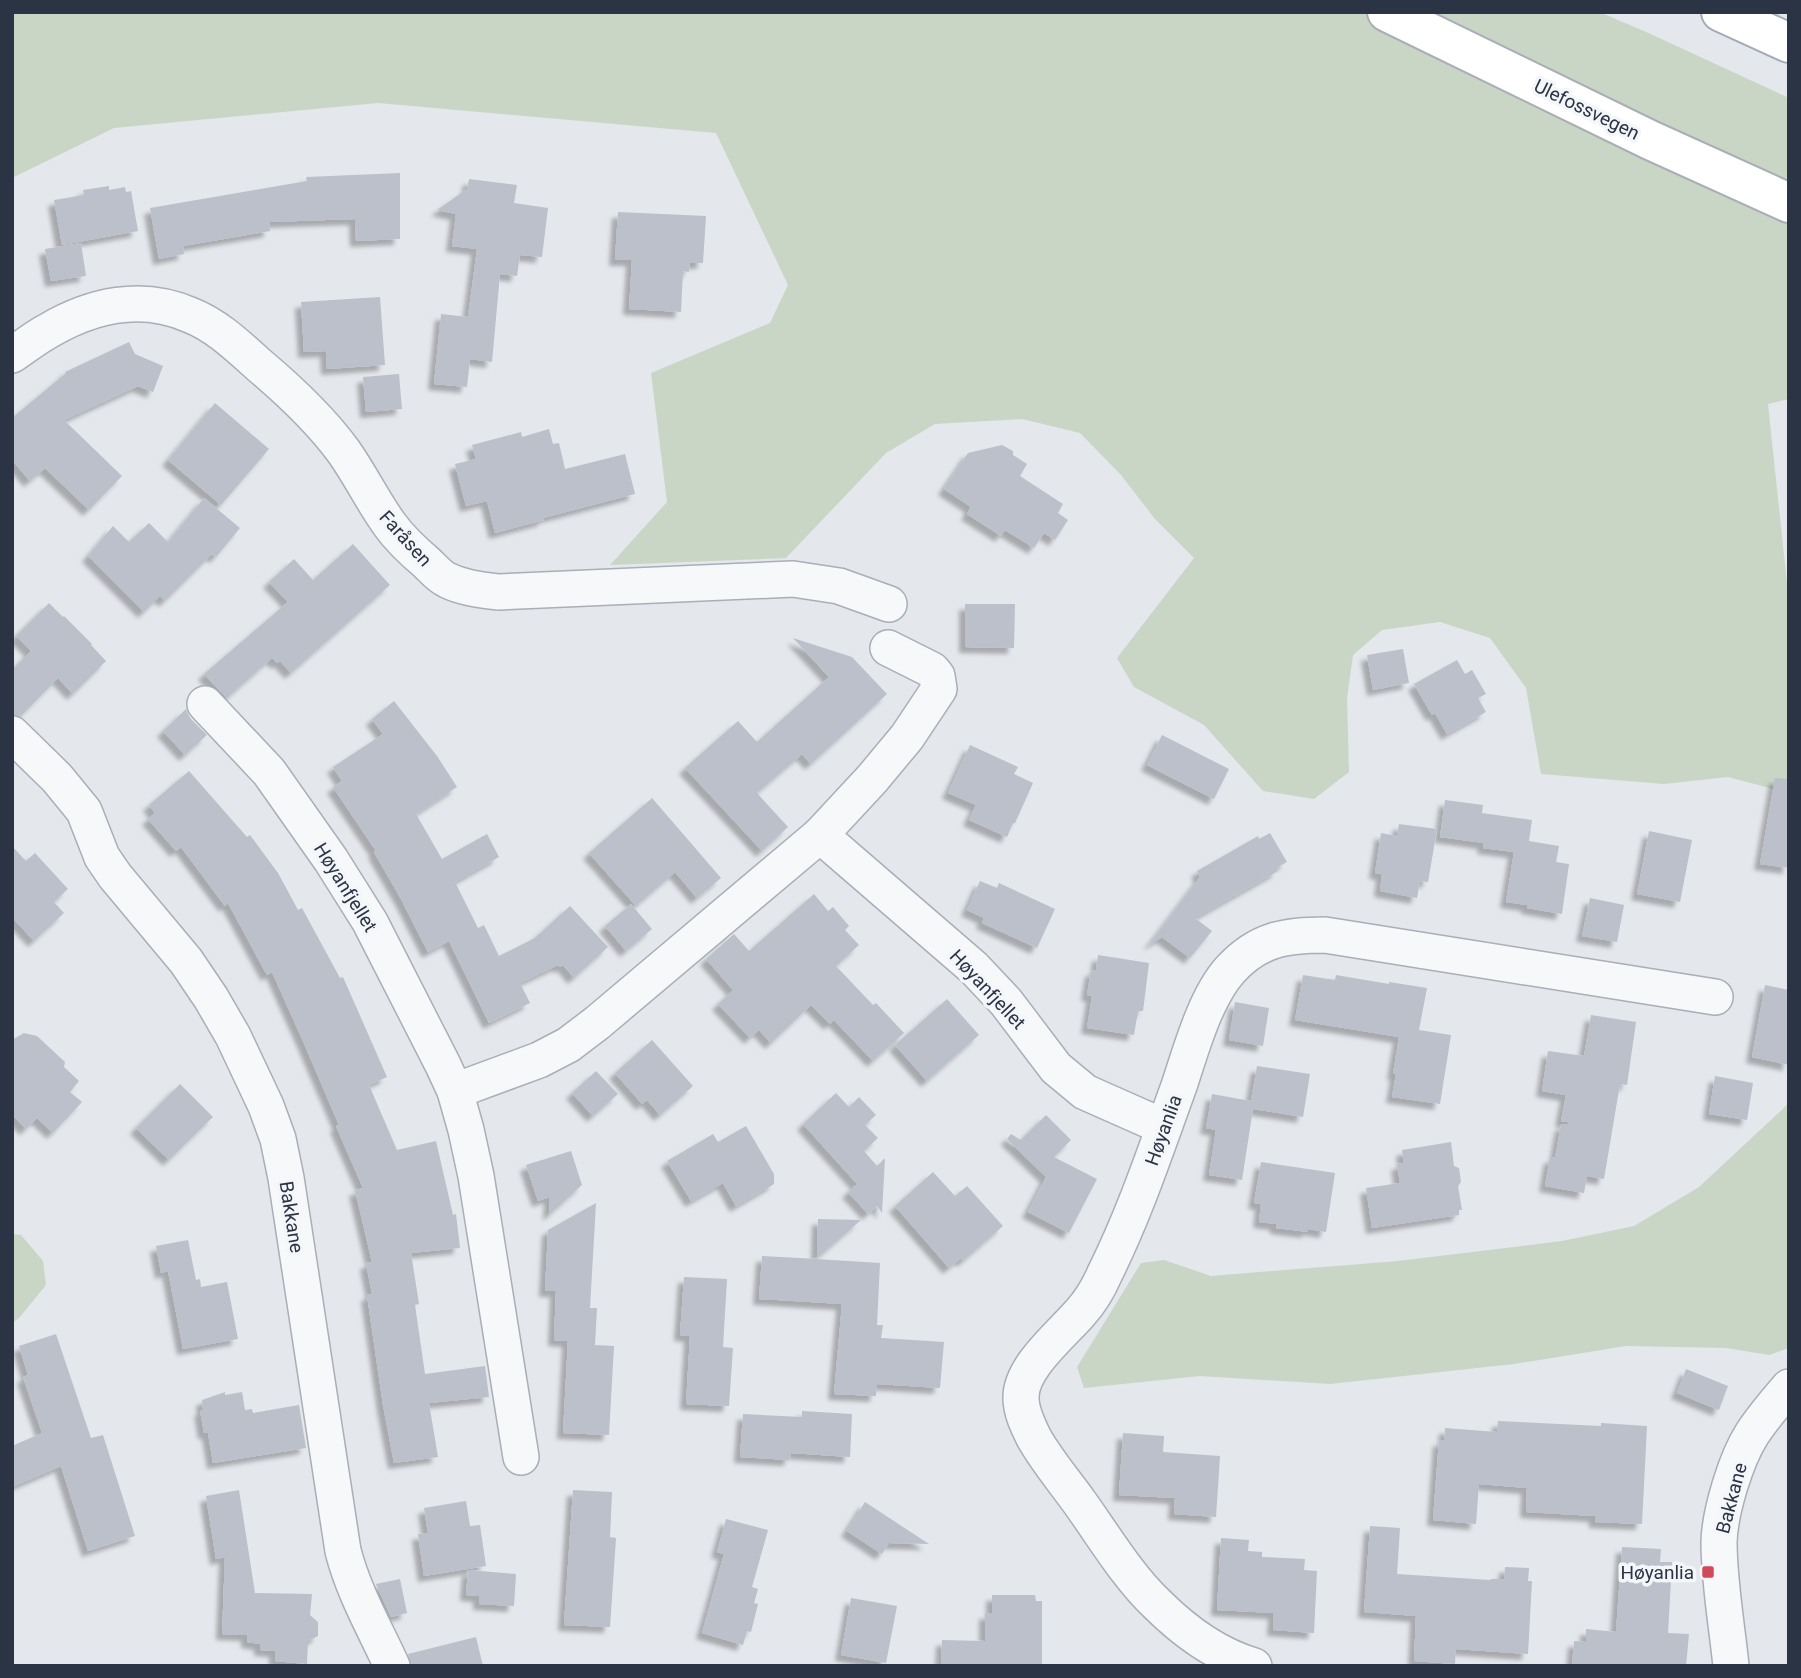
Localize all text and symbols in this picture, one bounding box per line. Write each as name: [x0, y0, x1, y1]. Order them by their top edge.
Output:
street label: Ulefossvegen: [1530, 74, 1643, 145]
street label: Faråsen: [375, 506, 437, 571]
street label: Høyanfjellet: [309, 838, 382, 936]
street label: Høyanfjellet: [945, 945, 1030, 1034]
street label: Høyanlia: [1140, 1092, 1187, 1169]
street label: Bakkane: [274, 1180, 309, 1255]
street label: Bakkane: [1711, 1460, 1752, 1536]
place label: Høyanlia: [1620, 1561, 1694, 1584]
marker: Høyanlia: [1700, 1564, 1716, 1580]

